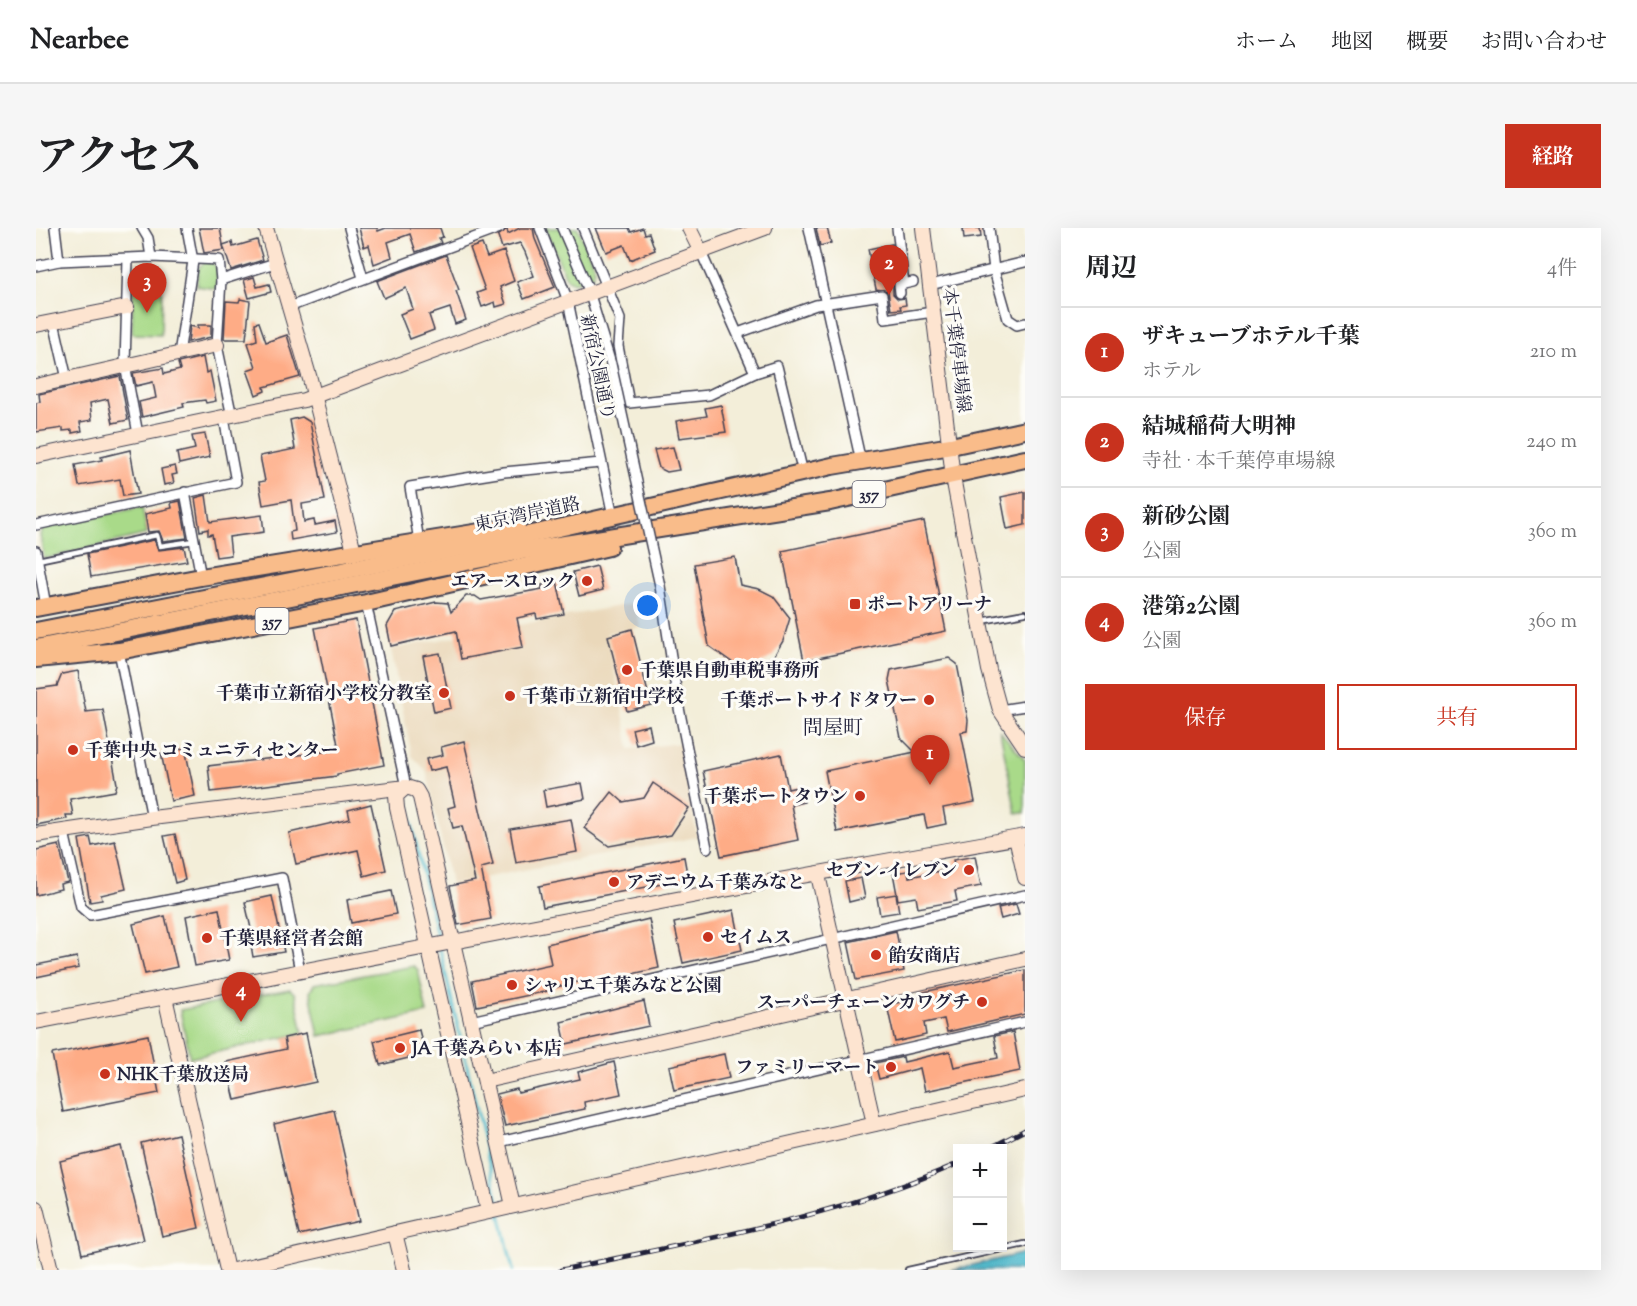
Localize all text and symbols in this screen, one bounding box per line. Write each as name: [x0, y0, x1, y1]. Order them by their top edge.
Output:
text: Nearbee: [30, 21, 129, 61]
text: ホーム: [1235, 28, 1298, 58]
text: 地図: [1331, 28, 1373, 58]
text: 概要: [1406, 28, 1448, 58]
text: お問い合わせ: [1481, 28, 1607, 58]
button: 経路: [1505, 124, 1601, 188]
text: アクセス: [36, 130, 203, 190]
pin: 2: [870, 245, 908, 295]
text: 周辺: [1085, 251, 1137, 288]
text: 4件: [1547, 255, 1577, 284]
pin: 3: [128, 264, 166, 313]
street label: 本千葉停車場線: [934, 286, 976, 414]
street label: 新宿公園通り: [572, 312, 620, 423]
text: ザキューブホテル千葉: [1142, 322, 1360, 354]
text: 1: [1101, 338, 1108, 367]
text: 210 m: [1530, 338, 1577, 367]
text: ホテル: [1142, 358, 1201, 387]
text: 結城稲荷大明神: [1142, 412, 1296, 444]
text: 2: [1100, 428, 1109, 457]
text: 240 m: [1526, 428, 1577, 457]
text: 寺社 · 本千葉停車場線: [1142, 448, 1336, 477]
road number: 357: [852, 481, 886, 507]
street label: 東京湾岸道路: [472, 492, 583, 540]
text: 新砂公園: [1142, 502, 1230, 534]
text: 3: [1100, 518, 1109, 547]
text: 360 m: [1528, 518, 1577, 547]
text: 公園: [1142, 538, 1182, 567]
place label: エアースロック: [451, 570, 575, 596]
marker: エアースロック: [580, 574, 594, 588]
your location: [633, 591, 662, 620]
text: 港第2公園: [1142, 592, 1240, 624]
place label: ポートアリーナ: [867, 593, 992, 619]
marker: ポートアリーナ: [848, 597, 862, 611]
road number: 357: [256, 608, 288, 634]
text: 4: [1099, 608, 1110, 637]
text: 360 m: [1528, 608, 1577, 637]
text: 公園: [1142, 628, 1182, 657]
place label: 千葉県自動車税事務所: [639, 659, 819, 685]
marker: 千葉県自動車税事務所: [620, 663, 634, 677]
place label: 千葉市立新宿小学校分教室: [216, 682, 432, 708]
button: 保存: [1085, 684, 1325, 750]
button: 共有: [1337, 684, 1577, 750]
place label: 千葉市立新宿中学校: [522, 685, 684, 711]
marker: 千葉市立新宿小学校分教室: [437, 686, 451, 700]
marker: 千葉市立新宿中学校: [503, 689, 517, 703]
place label: 千葉ポートサイドタワー: [720, 689, 917, 715]
marker: 千葉ポートサイドタワー: [922, 693, 936, 707]
district label: 問屋町: [803, 715, 863, 744]
pin: 1: [910, 736, 950, 785]
place label: 千葉中央 コミュニティセンター: [85, 739, 338, 765]
marker: 千葉中央 コミュニティセンター: [66, 743, 80, 757]
place label: 千葉ポートタウン: [704, 785, 848, 811]
marker: 千葉ポートタウン: [853, 789, 867, 803]
place label: セブン-イレブン: [826, 859, 957, 885]
marker: セブン-イレブン: [962, 863, 976, 877]
place label: アデニウム千葉みなと: [626, 871, 805, 897]
marker: アデニウム千葉みなと: [607, 875, 621, 889]
place label: セイムス: [720, 926, 791, 952]
place label: 千葉県経営者会館: [219, 927, 363, 953]
marker: セイムス: [701, 930, 715, 944]
marker: 千葉県経営者会館: [200, 931, 214, 945]
place label: 飴安商店: [888, 944, 960, 970]
marker: 飴安商店: [869, 948, 883, 962]
pin: 4: [222, 972, 260, 1022]
place label: シャリエ千葉みなと公園: [524, 974, 721, 1000]
marker: シャリエ千葉みなと公園: [505, 978, 519, 992]
place label: スーパーチェーンカワグチ: [757, 991, 970, 1017]
marker: スーパーチェーンカワグチ: [975, 995, 989, 1009]
place label: JA千葉みらい 本店: [410, 1037, 562, 1063]
marker: JA千葉みらい 本店: [393, 1041, 407, 1055]
place label: ファミリーマート: [735, 1056, 879, 1082]
marker: ファミリーマート: [884, 1060, 898, 1074]
place label: NHK千葉放送局: [117, 1063, 249, 1089]
marker: NHK千葉放送局: [98, 1067, 112, 1081]
map controls: [953, 1144, 1007, 1252]
button: +: [953, 1144, 1007, 1198]
button: −: [953, 1198, 1007, 1252]

